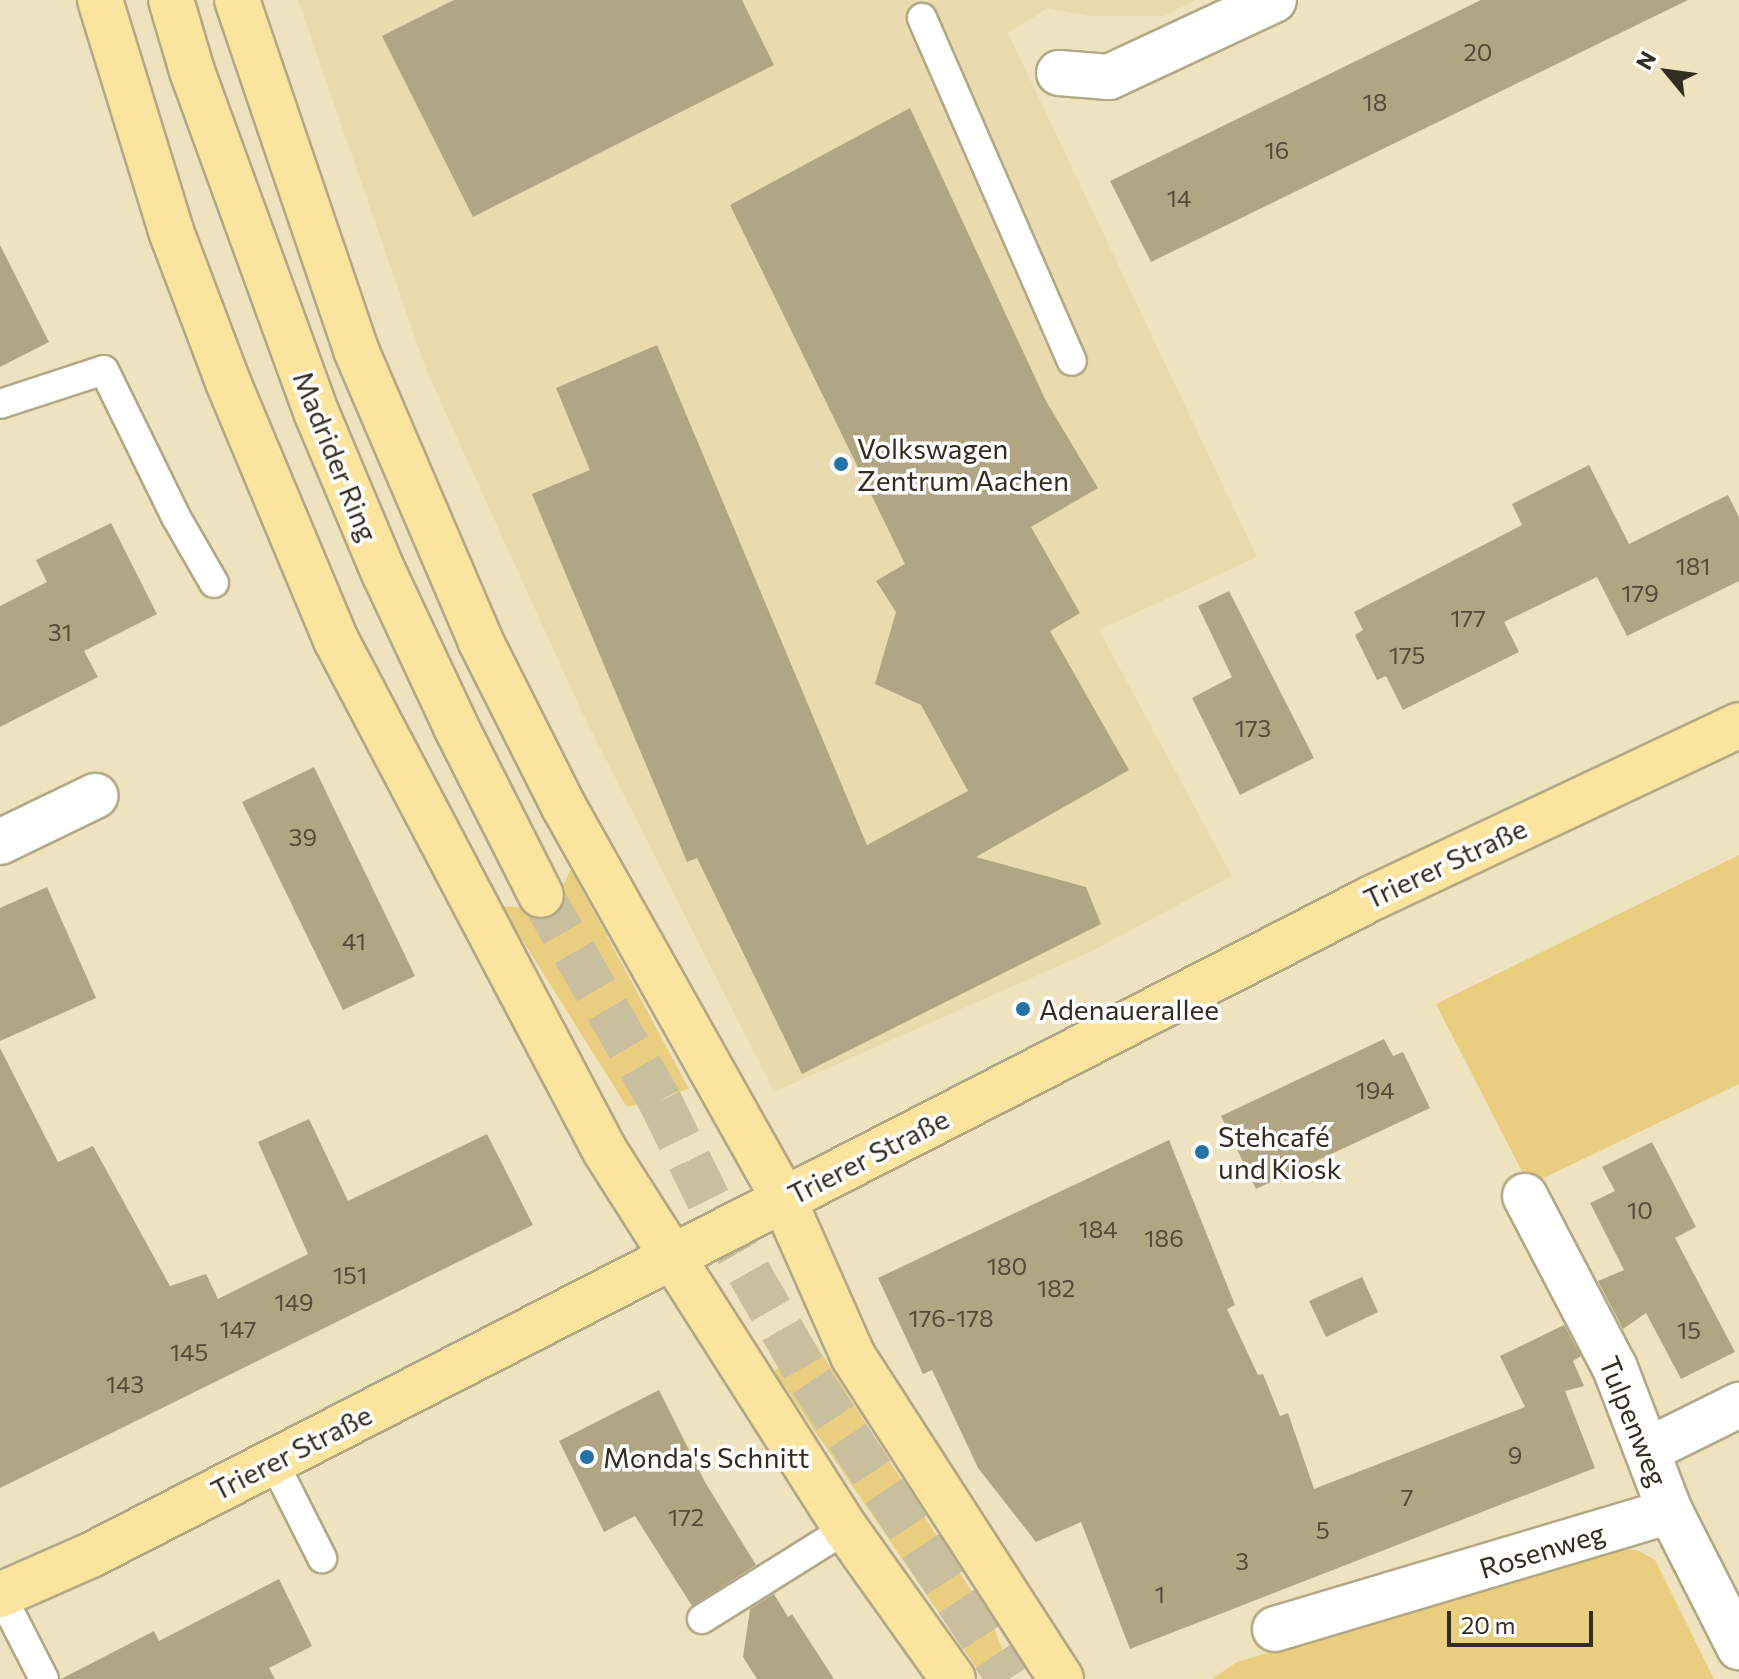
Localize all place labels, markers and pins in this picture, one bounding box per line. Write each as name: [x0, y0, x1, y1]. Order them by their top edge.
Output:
place label: Volkswagen Zentrum Aachen: [857, 431, 1069, 497]
marker: Volkswagen Zentrum Aachen: [832, 455, 850, 473]
place label: Adenauerallee: [1039, 992, 1219, 1026]
marker: Adenauerallee: [1014, 1000, 1032, 1018]
place label: Stehcafé und Kiosk: [1218, 1119, 1342, 1185]
marker: Stehcafé und Kiosk: [1193, 1143, 1211, 1161]
place label: Monda's Schnitt: [603, 1440, 810, 1474]
marker: Monda's Schnitt: [578, 1448, 596, 1466]

